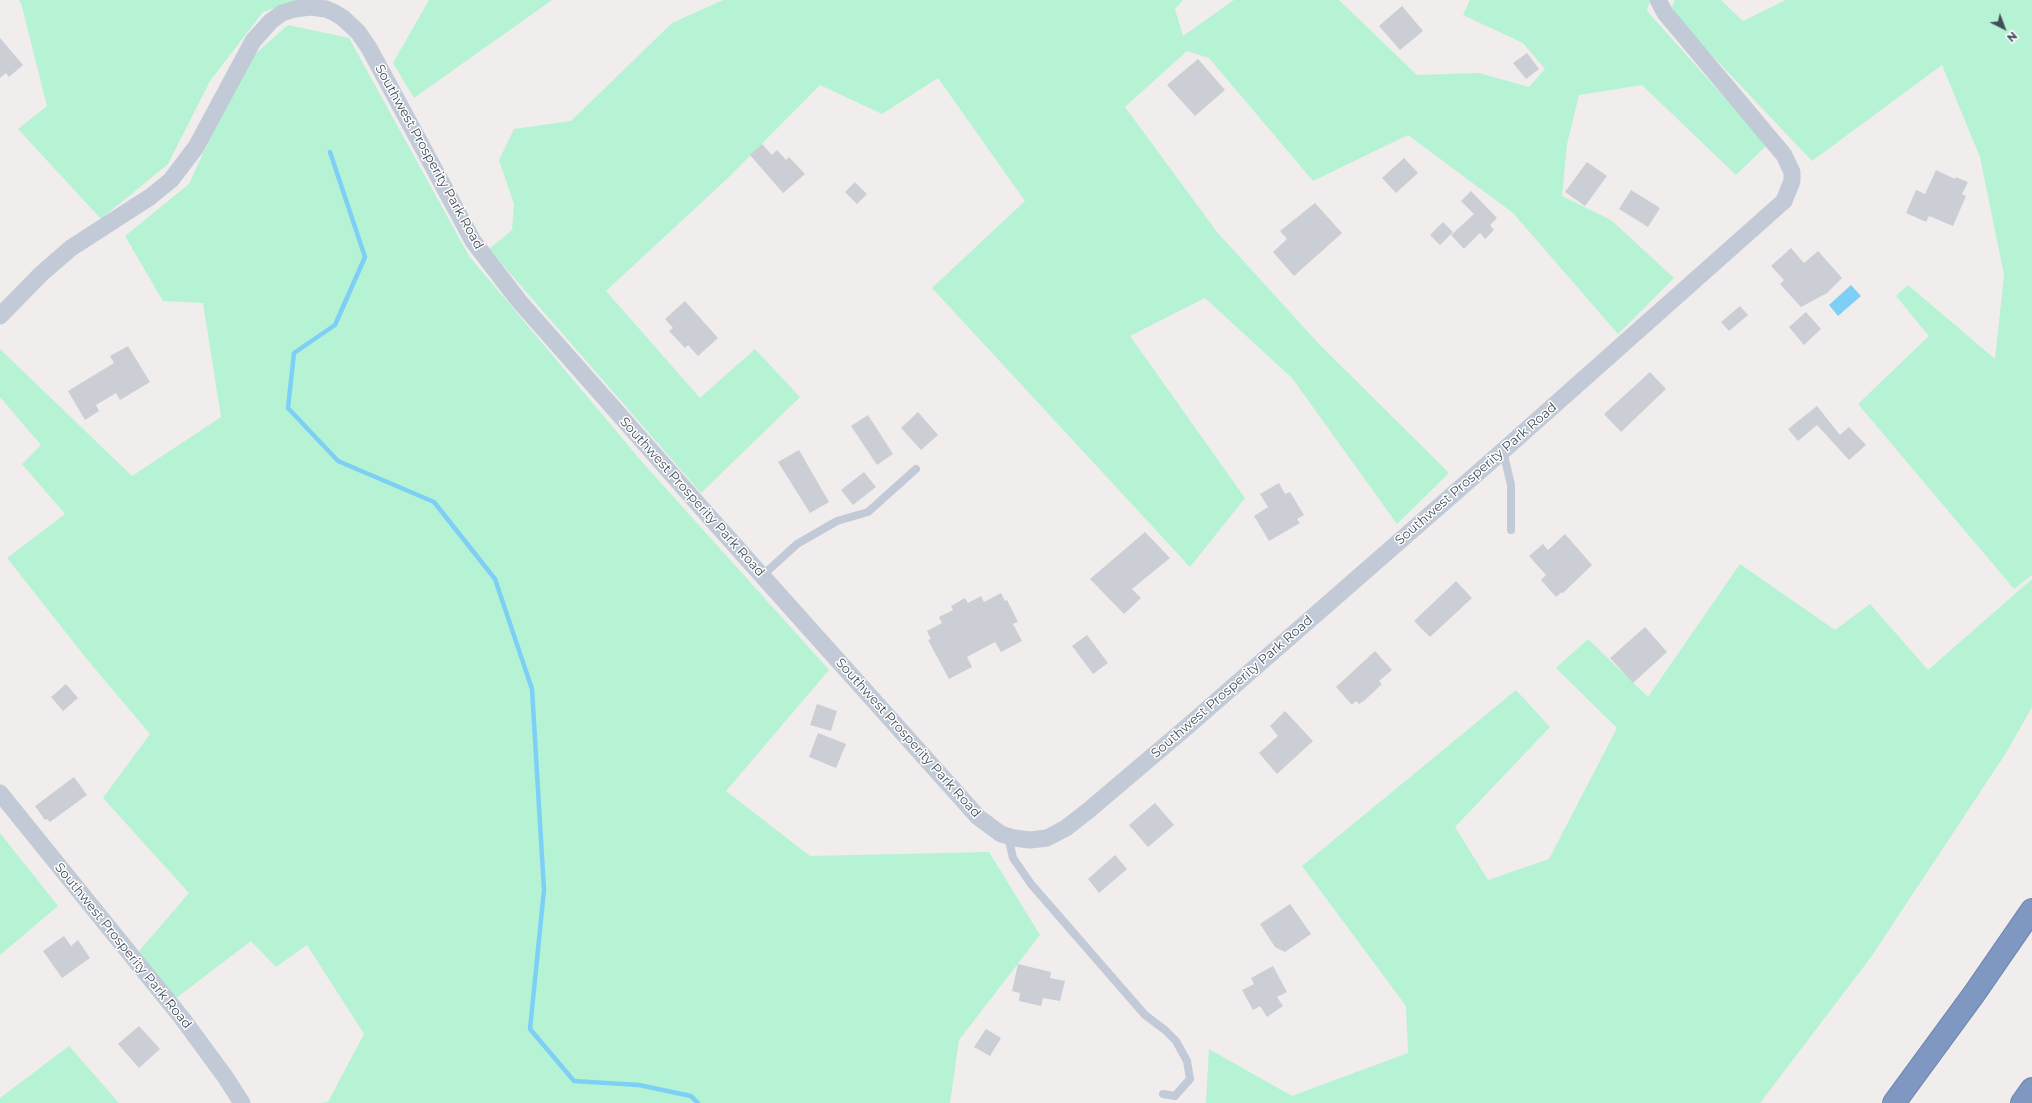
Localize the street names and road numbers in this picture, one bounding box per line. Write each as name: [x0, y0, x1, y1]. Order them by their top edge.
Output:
street label: Southwest Prosperity Park Road: [372, 62, 486, 252]
street label: Southwest Prosperity Park Road: [1392, 400, 1560, 548]
street label: Southwest Prosperity Park Road: [616, 414, 768, 580]
street label: Southwest Prosperity Park Road: [1148, 613, 1316, 761]
street label: Southwest Prosperity Park Road: [832, 655, 984, 821]
street label: Southwest Prosperity Park Road: [51, 860, 195, 1032]

